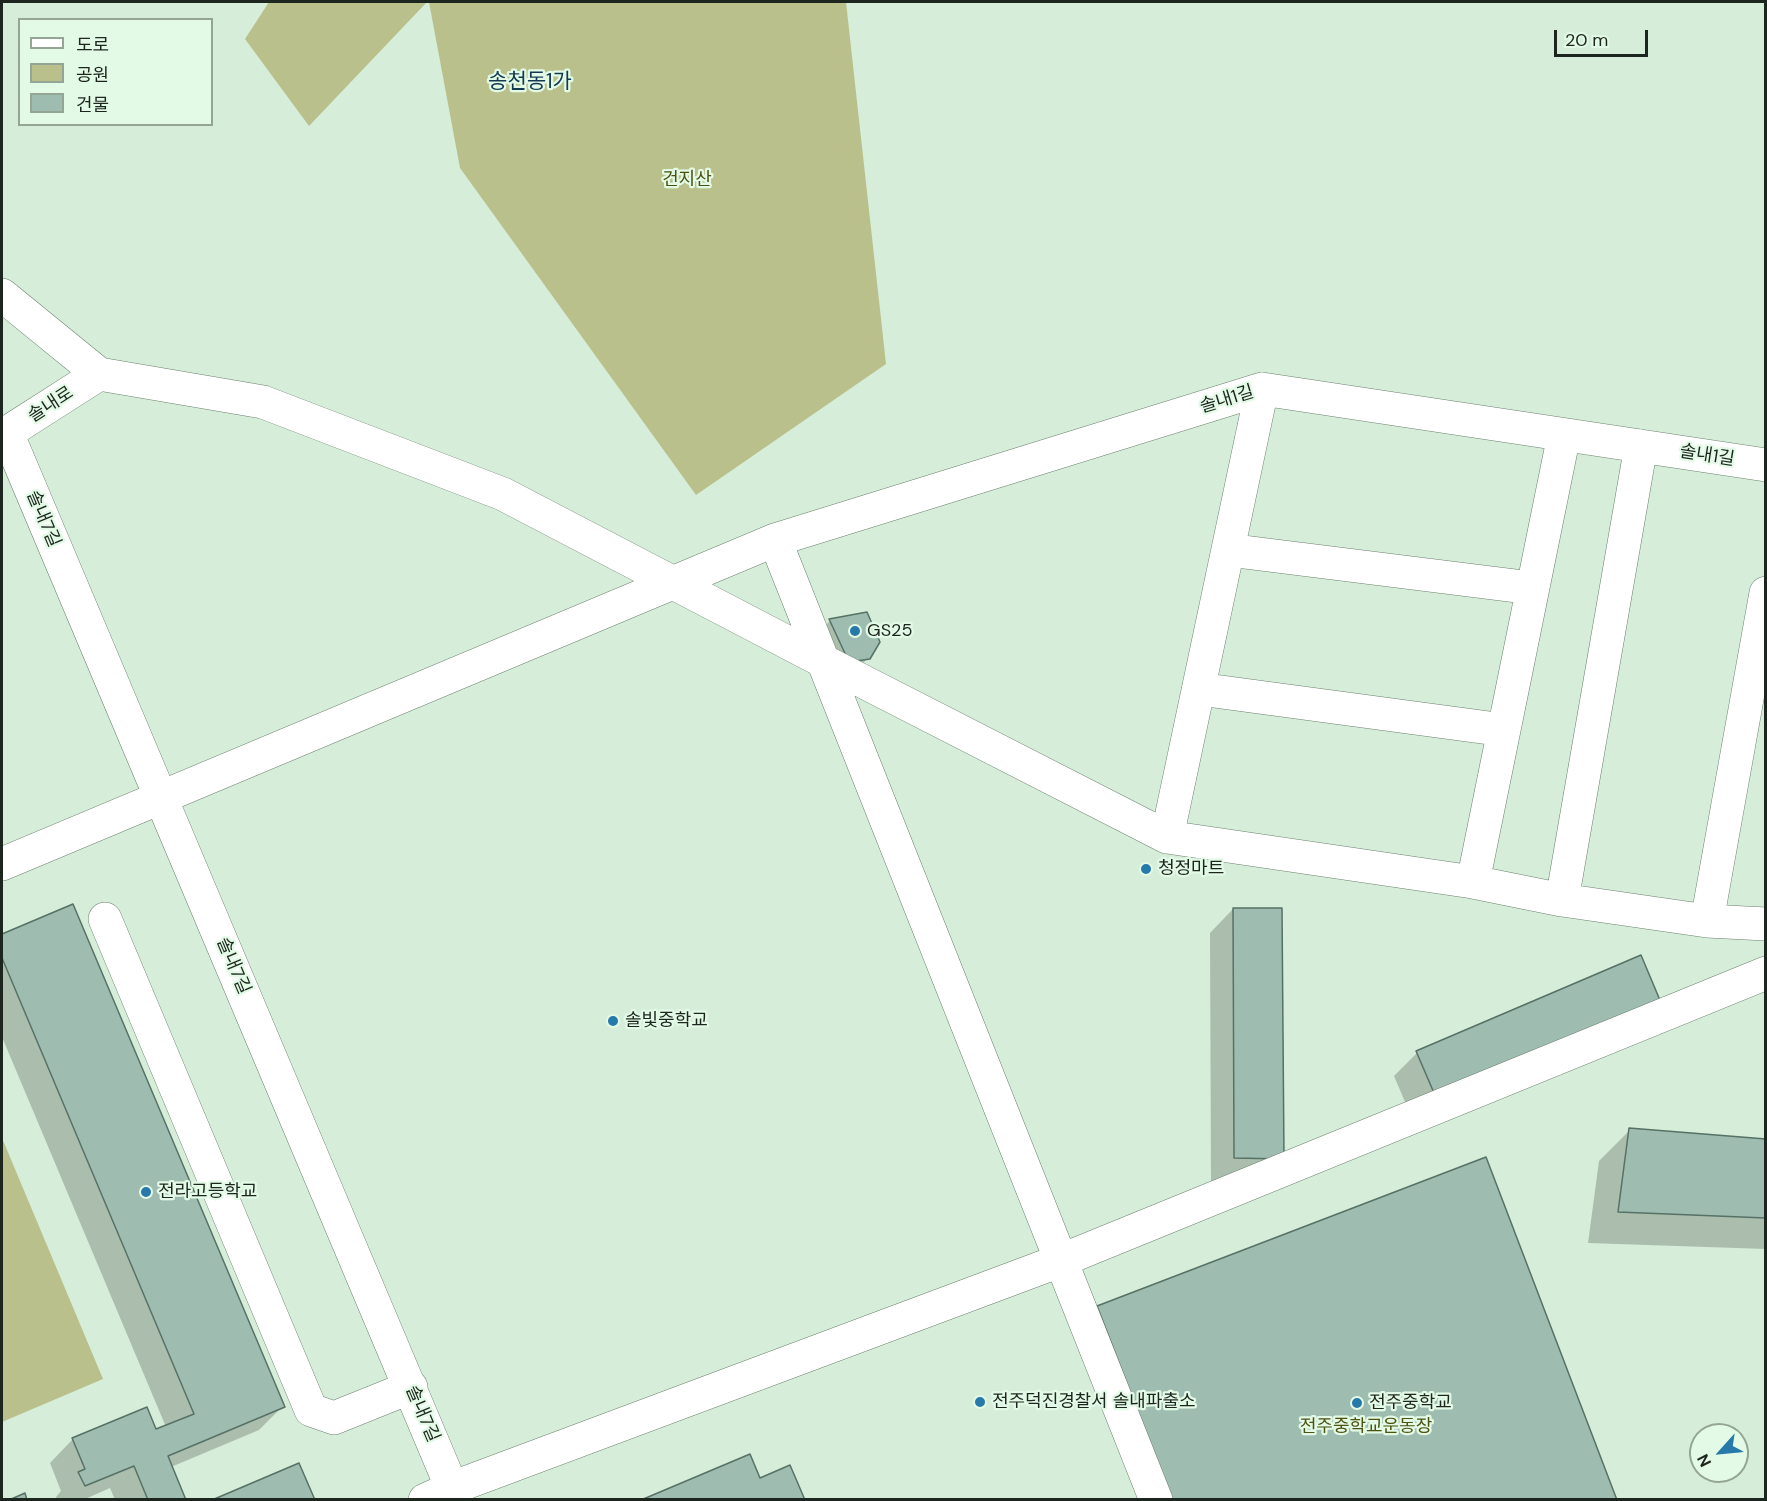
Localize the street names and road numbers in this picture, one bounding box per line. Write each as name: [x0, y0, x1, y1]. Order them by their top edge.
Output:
street label: 솔내로: [24, 382, 78, 428]
street label: 솔내1길: [1197, 382, 1257, 418]
street label: 솔내1길: [1678, 441, 1736, 471]
street label: 솔내7길: [21, 487, 65, 551]
street label: 솔내7길: [211, 934, 255, 998]
street label: 솔내7길: [400, 1382, 444, 1446]

